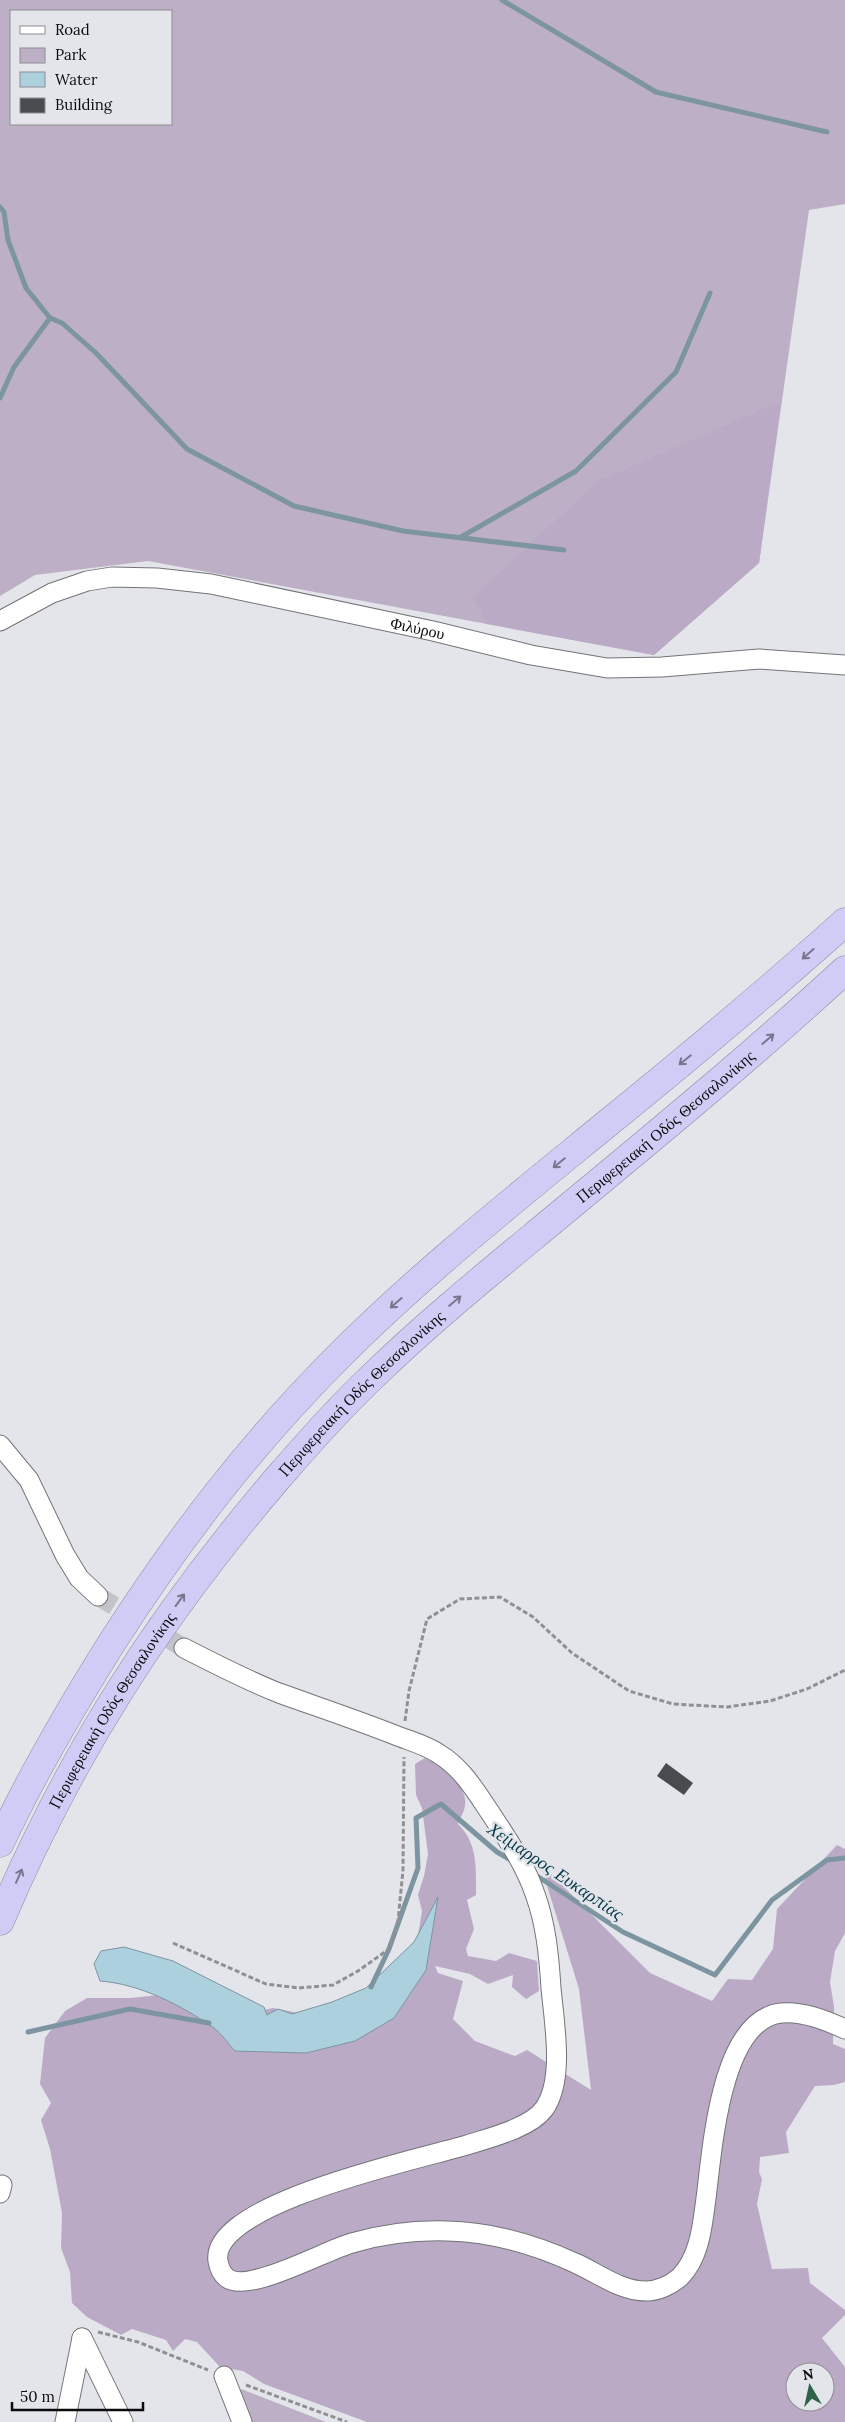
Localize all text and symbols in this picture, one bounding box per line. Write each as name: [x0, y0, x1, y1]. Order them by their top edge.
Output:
legend: [10, 10, 172, 125]
text: Road: [55, 20, 90, 39]
text: Park: [55, 45, 86, 64]
text: Water: [55, 70, 98, 89]
text: Building: [55, 95, 113, 114]
street label: Φιλύρου: [389, 612, 447, 644]
one-way arrow: [802, 949, 815, 960]
one-way arrow: [761, 1033, 774, 1045]
street label: Περιφερειακή Οδός Θεσσαλονίκης: [572, 1045, 759, 1207]
one-way arrow: [679, 1054, 692, 1065]
one-way arrow: [553, 1157, 566, 1168]
one-way arrow: [449, 1295, 462, 1306]
one-way arrow: [390, 1297, 403, 1308]
street label: Περιφερειακή Οδός Θεσσαλονίκης: [274, 1305, 449, 1480]
one-way arrow: [175, 1593, 185, 1607]
street label: Περιφερειακή Οδός Θεσσαλονίκης: [44, 1607, 180, 1812]
water label: Χείμαρρος Ευκαρπίας: [483, 1816, 629, 1926]
one-way arrow: [15, 1869, 25, 1884]
north arrow: [785, 2362, 835, 2412]
text: N: [801, 2364, 815, 2384]
scale bar: [12, 2380, 144, 2412]
text: 50 m: [20, 2387, 55, 2406]

